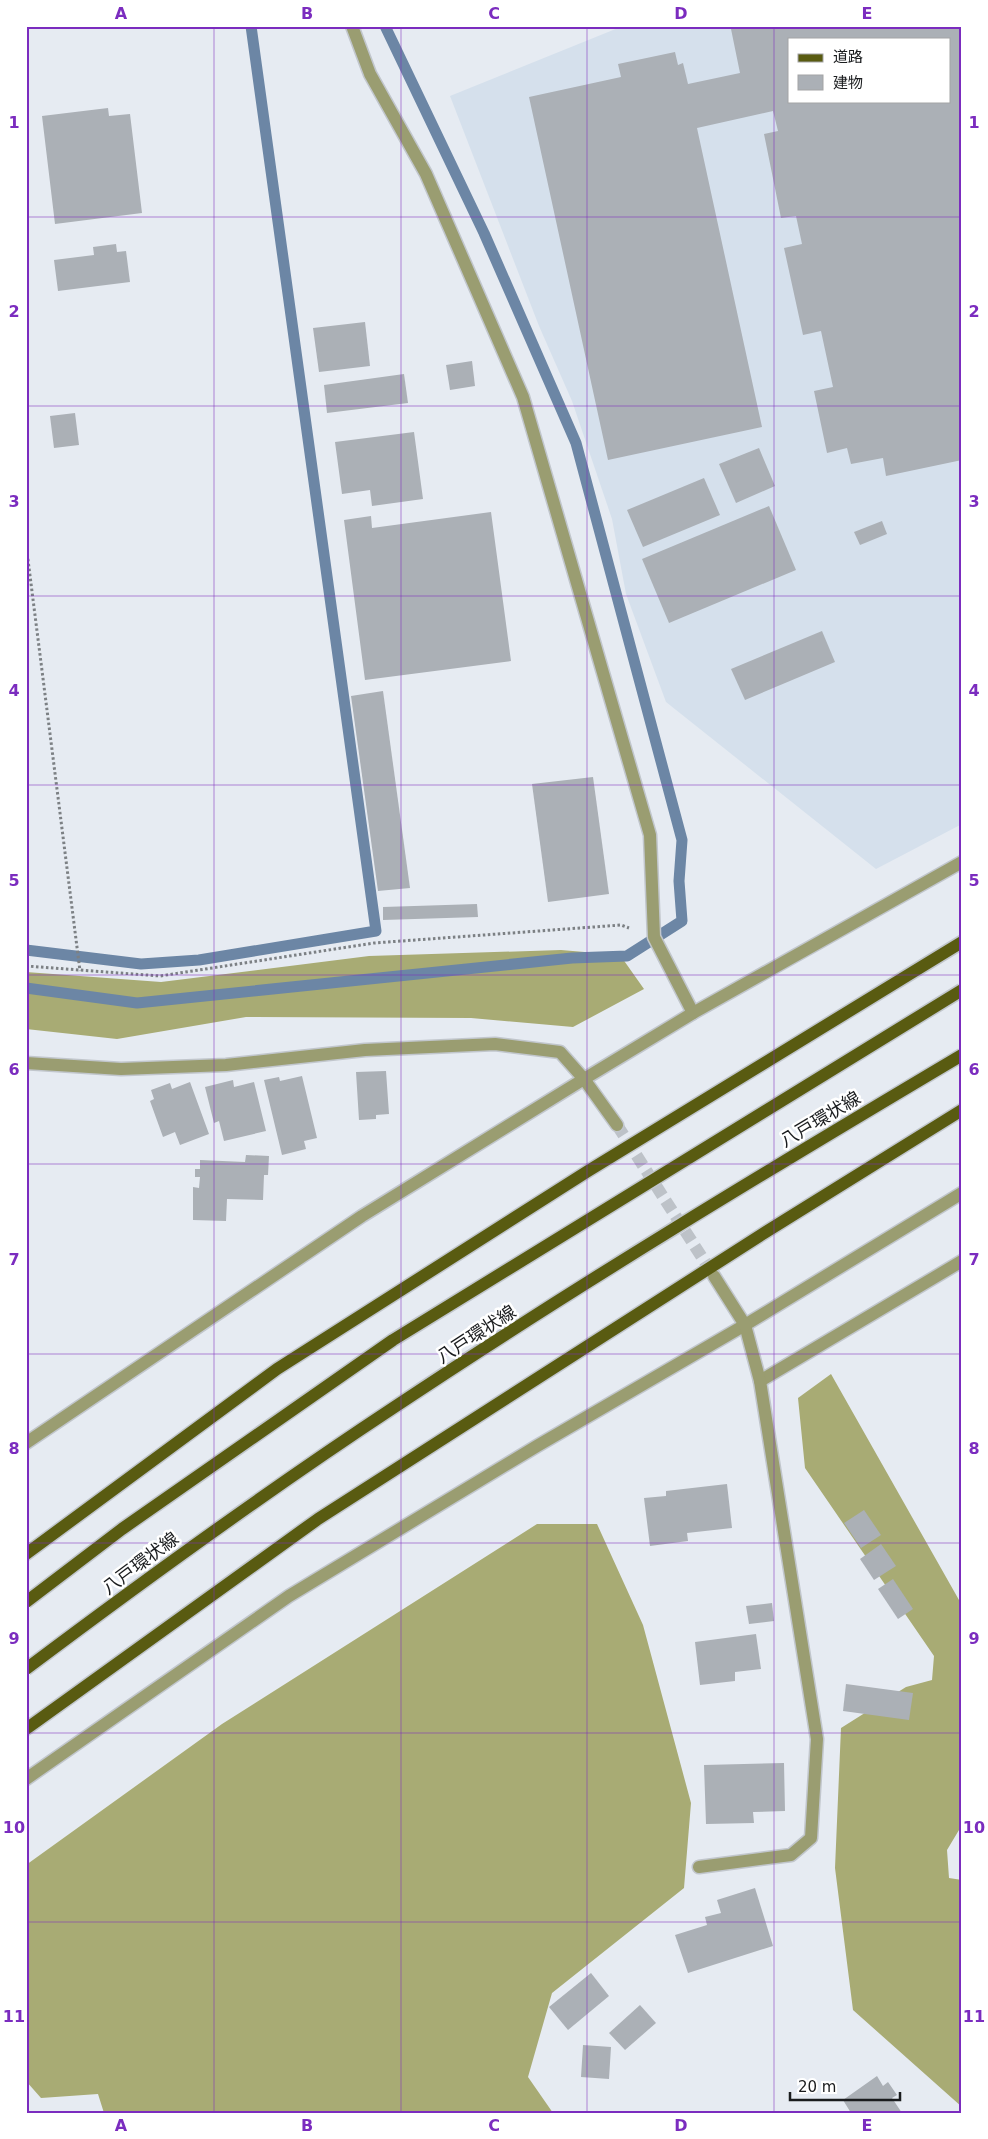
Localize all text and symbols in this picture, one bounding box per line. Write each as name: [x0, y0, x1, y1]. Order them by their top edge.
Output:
text: A: [115, 4, 128, 23]
text: B: [301, 4, 313, 23]
text: C: [488, 4, 500, 23]
text: D: [674, 4, 688, 23]
text: E: [862, 4, 872, 23]
legend: [788, 38, 950, 102]
text: 道路: [833, 48, 863, 66]
text: 建物: [833, 74, 863, 92]
text: 1: [8, 113, 20, 132]
text: 1: [968, 113, 980, 132]
text: 2: [8, 302, 20, 321]
text: 2: [968, 302, 980, 321]
text: 3: [8, 492, 20, 511]
text: 3: [968, 492, 980, 511]
text: 4: [8, 681, 20, 700]
text: 4: [968, 681, 980, 700]
text: 5: [8, 871, 20, 890]
text: 5: [968, 871, 980, 890]
text: 6: [8, 1060, 20, 1079]
text: 6: [968, 1060, 980, 1079]
street label: 八戸環状線: [776, 1087, 864, 1151]
text: 7: [8, 1250, 20, 1269]
text: 7: [968, 1250, 980, 1269]
street label: 八戸環状線: [433, 1301, 519, 1367]
text: 8: [8, 1439, 20, 1458]
text: 8: [968, 1439, 980, 1458]
street label: 八戸環状線: [98, 1528, 182, 1598]
text: 9: [8, 1629, 20, 1648]
text: 9: [968, 1629, 980, 1648]
text: 10: [3, 1818, 25, 1837]
text: 10: [963, 1818, 985, 1837]
text: 11: [3, 2007, 25, 2026]
text: 11: [963, 2007, 985, 2026]
scale bar: [790, 2069, 900, 2101]
text: 20 m: [798, 2078, 836, 2096]
text: A: [115, 2116, 128, 2135]
text: B: [301, 2116, 313, 2135]
text: C: [488, 2116, 500, 2135]
text: D: [674, 2116, 688, 2135]
text: E: [862, 2116, 872, 2135]

